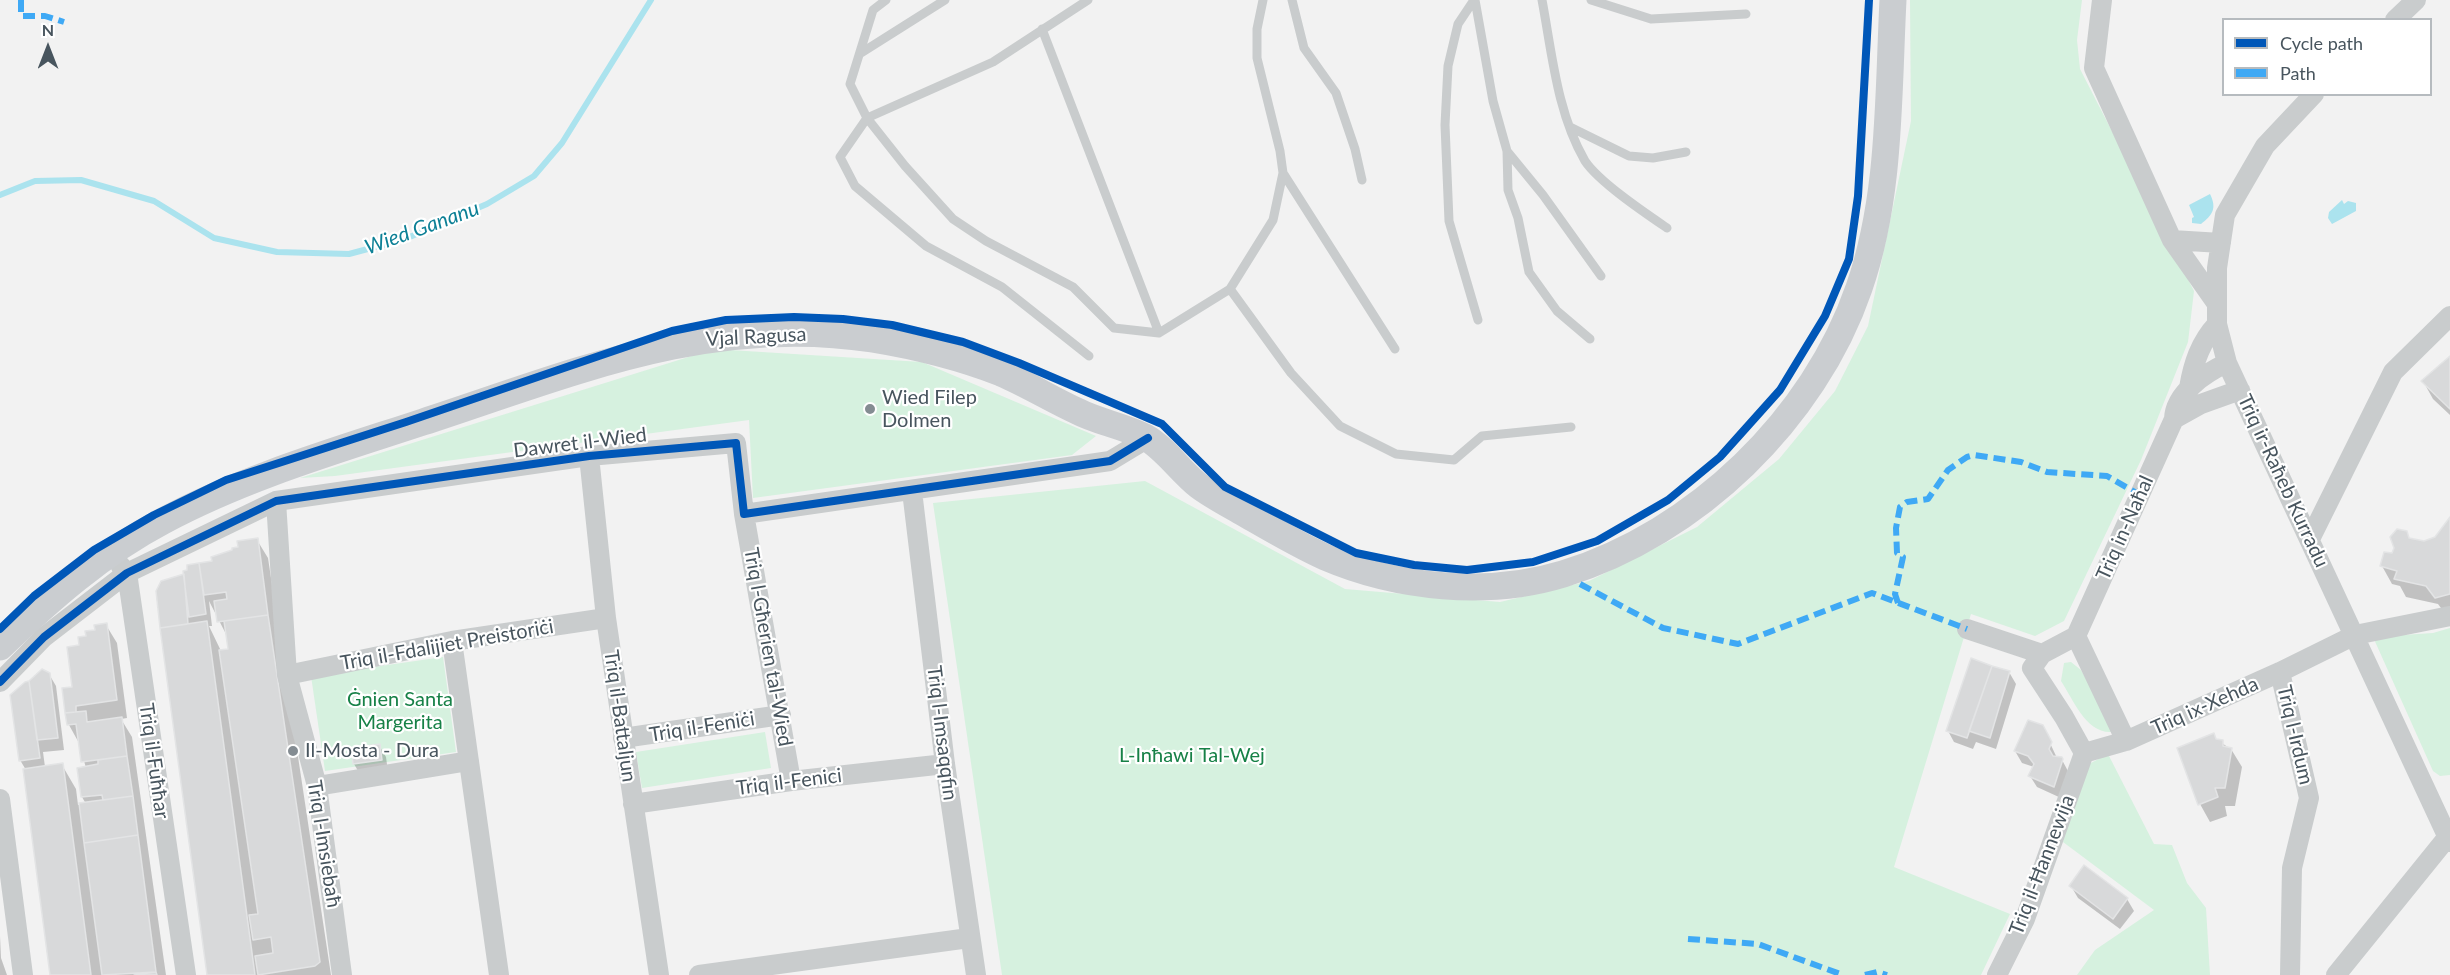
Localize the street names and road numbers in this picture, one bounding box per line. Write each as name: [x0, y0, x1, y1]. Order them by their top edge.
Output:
street label: Vjal Ragusa: [705, 322, 807, 352]
street label: Triq ir-Raħeb Kurradu: [2232, 391, 2334, 571]
street label: Dawret il-Wied: [512, 423, 648, 463]
street label: Triq in-Naħal: [2091, 472, 2159, 584]
street label: Triq l-Għerien tal-Wied: [739, 546, 797, 748]
street label: Triq il-Fdalijiet Preistoriċi: [339, 614, 555, 676]
street label: Triq il-Battaljun: [599, 648, 641, 784]
street label: Triq l-Imsaqqfin: [922, 664, 962, 802]
street label: Triq ix-Xehda: [2148, 672, 2262, 740]
street label: Triq l-Irdum: [2272, 683, 2318, 787]
street label: Triq il-Fuħħar: [134, 702, 174, 820]
street label: Triq il-Feniċi: [648, 707, 756, 747]
street label: Triq il-Fenici: [735, 764, 843, 800]
street label: Triq l-Imsiebaħ: [302, 779, 346, 909]
street label: Triq il-Ħannewija: [2004, 792, 2080, 938]

